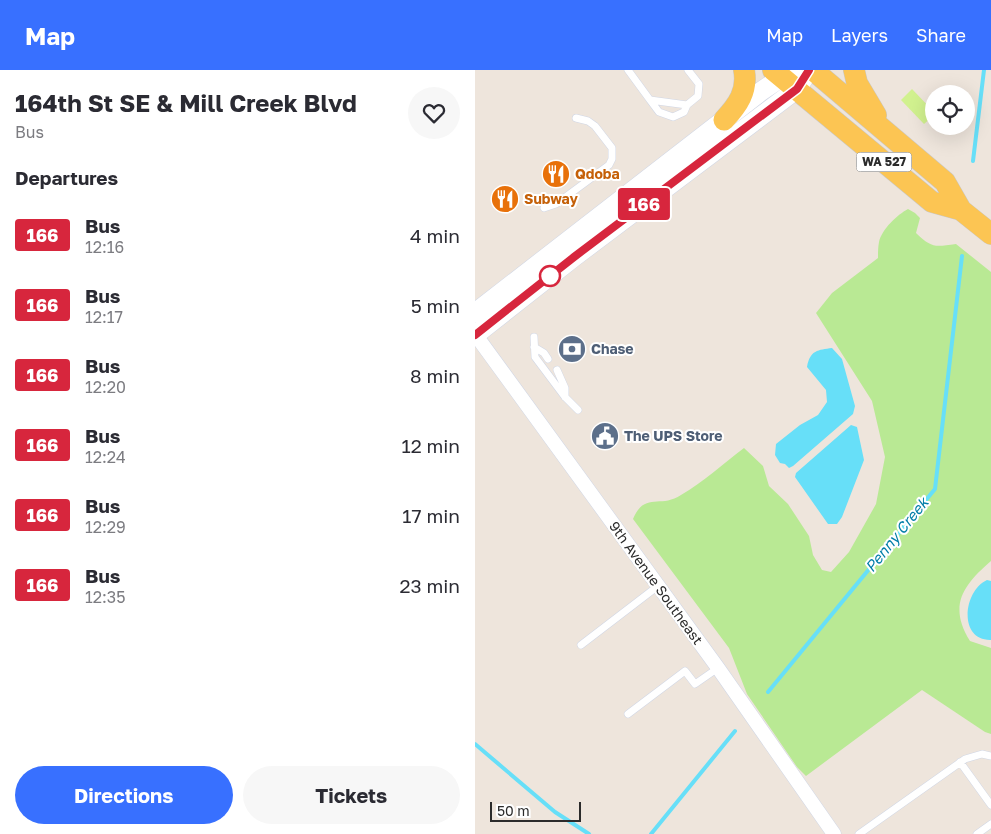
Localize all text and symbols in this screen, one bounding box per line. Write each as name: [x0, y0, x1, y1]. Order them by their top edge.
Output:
text: Map: [25, 21, 75, 50]
text: Map: [766, 24, 803, 46]
text: Layers: [831, 24, 888, 46]
text: Share: [916, 24, 966, 46]
map controls: [925, 85, 975, 135]
button: locate: [925, 85, 975, 135]
button: heart: [408, 87, 460, 139]
text: 164th St SE & Mill Creek Blvd: [15, 88, 357, 117]
text: Bus: [15, 122, 44, 142]
road number: WA 527: [857, 152, 911, 171]
restaurant icon: Qdoba: [541, 159, 571, 189]
place label: Qdoba: [575, 165, 620, 182]
text: Departures: [15, 166, 118, 189]
restaurant icon: Subway: [490, 184, 520, 214]
line badge: 166: [615, 188, 673, 220]
place label: Subway: [524, 190, 578, 207]
text: 166: [628, 193, 660, 215]
text: Bus: [85, 214, 120, 237]
text: 166: [26, 224, 59, 246]
text: 4 min: [410, 224, 460, 247]
text: 12:16: [85, 237, 124, 257]
unlabelled marker: [539, 265, 561, 287]
text: Bus: [85, 284, 120, 307]
text: 166: [26, 294, 59, 316]
text: 5 min: [411, 294, 460, 317]
text: 12:17: [85, 307, 123, 327]
bank icon: Chase: [557, 334, 587, 364]
place label: Chase: [591, 340, 634, 357]
text: Bus: [85, 354, 120, 377]
text: 166: [26, 364, 59, 386]
text: 8 min: [410, 364, 460, 387]
text: 12:20: [85, 377, 126, 397]
public building icon: The UPS Store: [590, 421, 620, 451]
text: Bus: [85, 424, 120, 447]
place label: The UPS Store: [624, 427, 723, 444]
text: 166: [26, 434, 59, 456]
text: 12 min: [401, 434, 460, 457]
text: 12:24: [85, 447, 126, 467]
water label: Penny Creek: [861, 492, 933, 576]
text: Bus: [85, 494, 120, 517]
text: 166: [26, 504, 59, 526]
text: 17 min: [402, 504, 460, 527]
text: 12:29: [85, 517, 126, 537]
street label: 9th Avenue Southeast: [606, 518, 707, 648]
text: Bus: [85, 564, 120, 587]
text: 166: [26, 574, 59, 596]
text: 23 min: [400, 574, 460, 597]
text: 12:35: [85, 587, 125, 607]
button: Directions: [15, 766, 233, 824]
button: Tickets: [243, 766, 460, 824]
scale bar: [490, 799, 581, 822]
text: 50 m: [497, 802, 530, 819]

